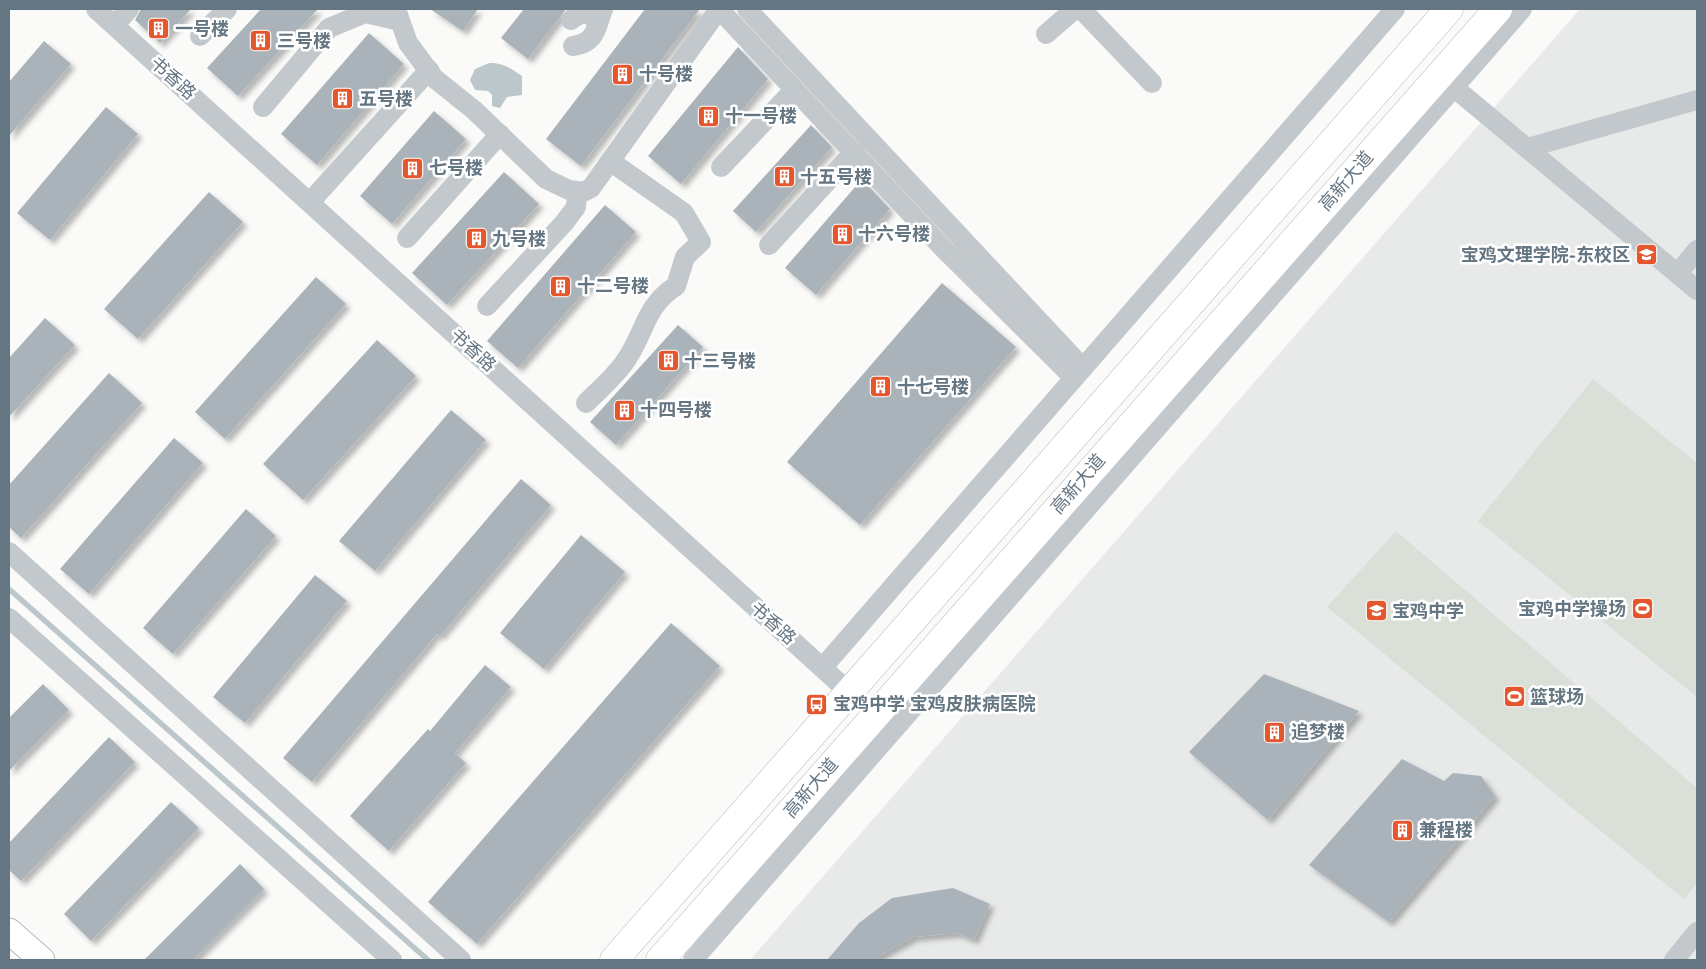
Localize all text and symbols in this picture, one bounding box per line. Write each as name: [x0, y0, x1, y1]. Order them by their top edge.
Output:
building icon: 一号楼: [147, 17, 171, 41]
place label: 一号楼: [175, 18, 229, 40]
building icon: 三号楼: [249, 29, 273, 53]
place label: 三号楼: [277, 30, 331, 52]
street label: 书香路: [146, 52, 200, 104]
building icon: 十号楼: [611, 62, 635, 86]
place label: 十号楼: [639, 63, 693, 85]
building icon: 五号楼: [331, 87, 355, 111]
place label: 五号楼: [359, 88, 413, 110]
building icon: 十一号楼: [697, 104, 721, 128]
place label: 十一号楼: [725, 105, 797, 127]
street label: 高新大道: [1314, 147, 1378, 215]
building icon: 七号楼: [401, 156, 425, 180]
place label: 七号楼: [429, 157, 483, 179]
building icon: 十五号楼: [772, 165, 796, 189]
place label: 十五号楼: [800, 166, 872, 188]
building icon: 十六号楼: [830, 222, 854, 246]
place label: 十六号楼: [858, 223, 930, 245]
building icon: 九号楼: [464, 227, 488, 251]
place label: 九号楼: [492, 228, 546, 250]
school or university icon: 宝鸡文理学院-东校区: [1634, 243, 1658, 267]
place label: 宝鸡文理学院-东校区: [1461, 244, 1630, 266]
building icon: 十二号楼: [549, 274, 573, 298]
place label: 十二号楼: [577, 275, 649, 297]
street label: 书香路: [446, 324, 500, 376]
building icon: 十三号楼: [656, 349, 680, 373]
place label: 十三号楼: [684, 350, 756, 372]
building icon: 十七号楼: [869, 375, 893, 399]
place label: 十七号楼: [897, 376, 969, 398]
building icon: 十四号楼: [612, 398, 636, 422]
place label: 十四号楼: [640, 399, 712, 421]
street label: 高新大道: [1046, 450, 1110, 518]
street label: 书香路: [746, 597, 800, 649]
sports icon: 宝鸡中学操场: [1630, 597, 1654, 621]
place label: 宝鸡中学操场: [1518, 598, 1626, 620]
school or university icon: 宝鸡中学: [1364, 599, 1388, 623]
place label: 宝鸡中学: [1392, 600, 1464, 622]
sports icon: 篮球场: [1502, 685, 1526, 709]
place label: 篮球场: [1530, 686, 1584, 708]
bus stop icon: 宝鸡中学 宝鸡皮肤病医院: [805, 692, 829, 716]
place label: 宝鸡中学 宝鸡皮肤病医院: [833, 693, 1036, 715]
building icon: 追梦楼: [1263, 720, 1287, 744]
place label: 追梦楼: [1291, 721, 1345, 743]
street label: 高新大道: [779, 754, 843, 822]
building icon: 兼程楼: [1391, 818, 1415, 842]
place label: 兼程楼: [1419, 819, 1473, 841]

